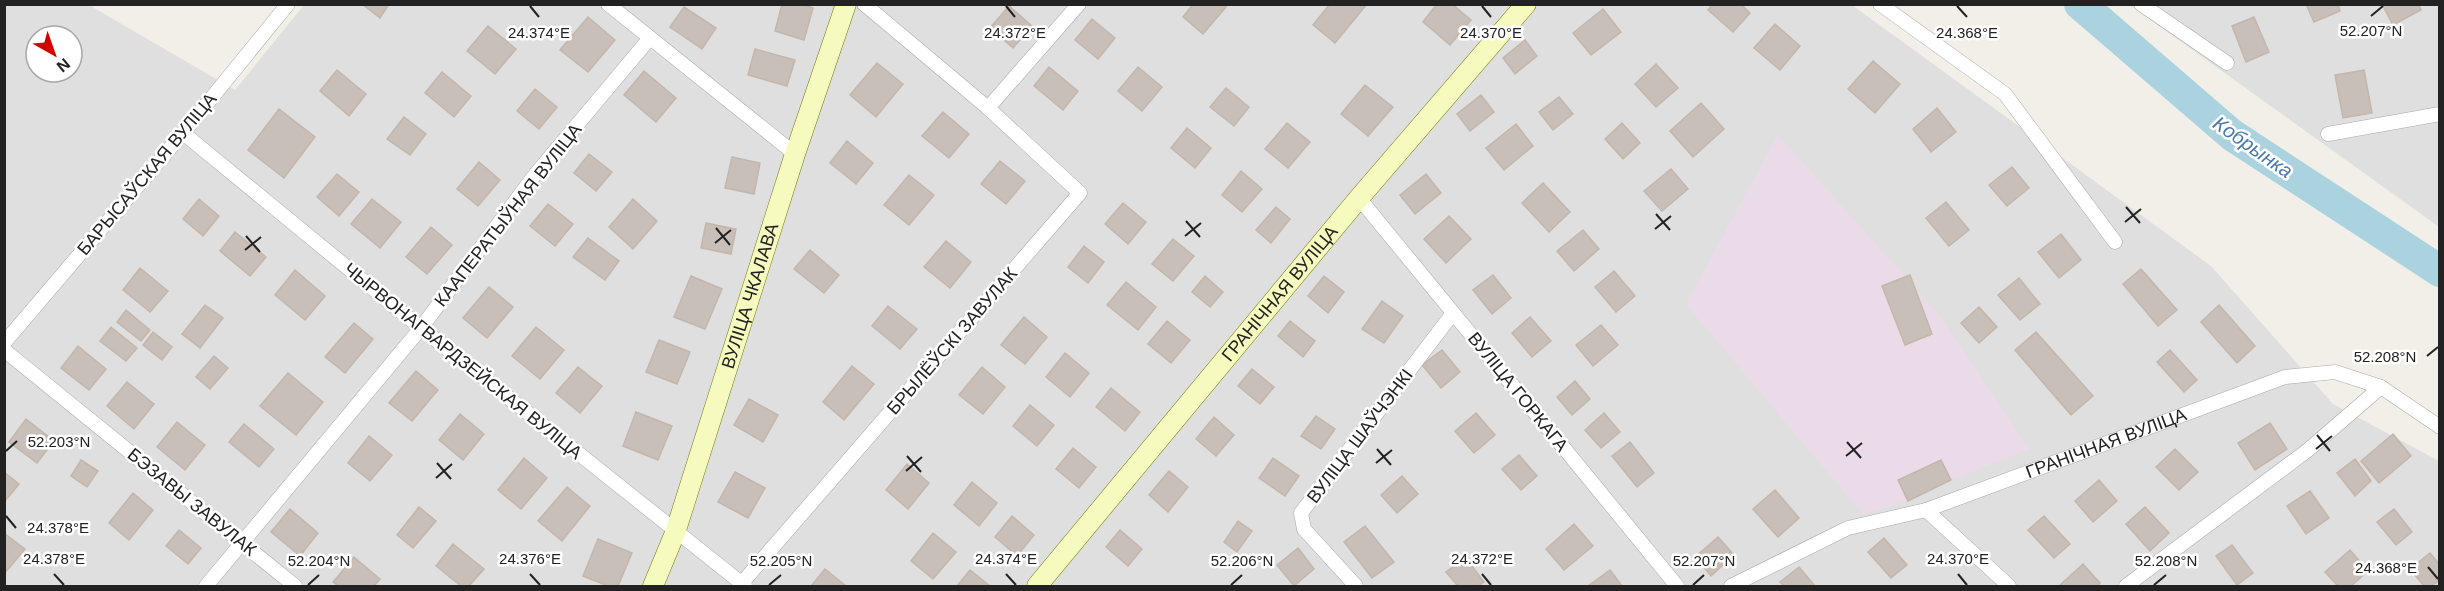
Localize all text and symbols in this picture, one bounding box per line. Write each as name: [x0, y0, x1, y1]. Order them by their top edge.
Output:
text: 52.207°N: [2340, 22, 2402, 39]
north arrow: [24, 24, 84, 84]
text: 24.374°E: [508, 24, 570, 41]
text: 24.372°E: [984, 24, 1046, 41]
text: 24.370°E: [1460, 24, 1522, 41]
text: 24.368°E: [1936, 24, 1998, 41]
text: N: [53, 55, 73, 75]
street label: БАРЫСАЎСКАЯ ВУЛІЦА: [73, 88, 221, 259]
water label: Кобрынка: [2209, 112, 2297, 182]
street label: КААПЕРАТЫЎНАЯ ВУЛІЦА: [430, 119, 586, 310]
street label: ВУЛІЦА ЧКАЛАВА: [718, 221, 782, 371]
street label: ГРАНІЧНАЯ ВУЛІЦА: [1218, 222, 1342, 365]
street label: ЧЫРВОНАГВАРДЗЕЙСКАЯ ВУЛІЦА: [340, 258, 587, 463]
street label: БРЫЛЁЎСКІ ЗАВУЛАК: [882, 262, 1022, 418]
street label: ВУЛІЦА ГОРКАГА: [1464, 329, 1572, 455]
text: 52.208°N: [2354, 348, 2416, 365]
street label: ВУЛІЦА ШАЎЧЭНКІ: [1302, 364, 1417, 507]
street label: ГРАНІЧНАЯ ВУЛІЦА: [2023, 404, 2189, 482]
text: 52.203°N: [28, 433, 90, 450]
street label: БЭЗАВЫ ЗАВУЛАК: [124, 444, 261, 560]
text: 24.378°E: [27, 519, 89, 536]
text: 24.378°E: [23, 550, 85, 567]
text: 24.376°E: [499, 550, 561, 567]
text: 24.374°E: [975, 550, 1037, 567]
text: 24.372°E: [1451, 550, 1513, 567]
text: 24.370°E: [1927, 550, 1989, 567]
text: 52.204°N: [288, 552, 350, 569]
text: 52.205°N: [750, 552, 812, 569]
text: 52.206°N: [1211, 552, 1273, 569]
text: 52.207°N: [1673, 552, 1735, 569]
text: 52.208°N: [2135, 552, 2197, 569]
text: 24.368°E: [2355, 559, 2417, 576]

